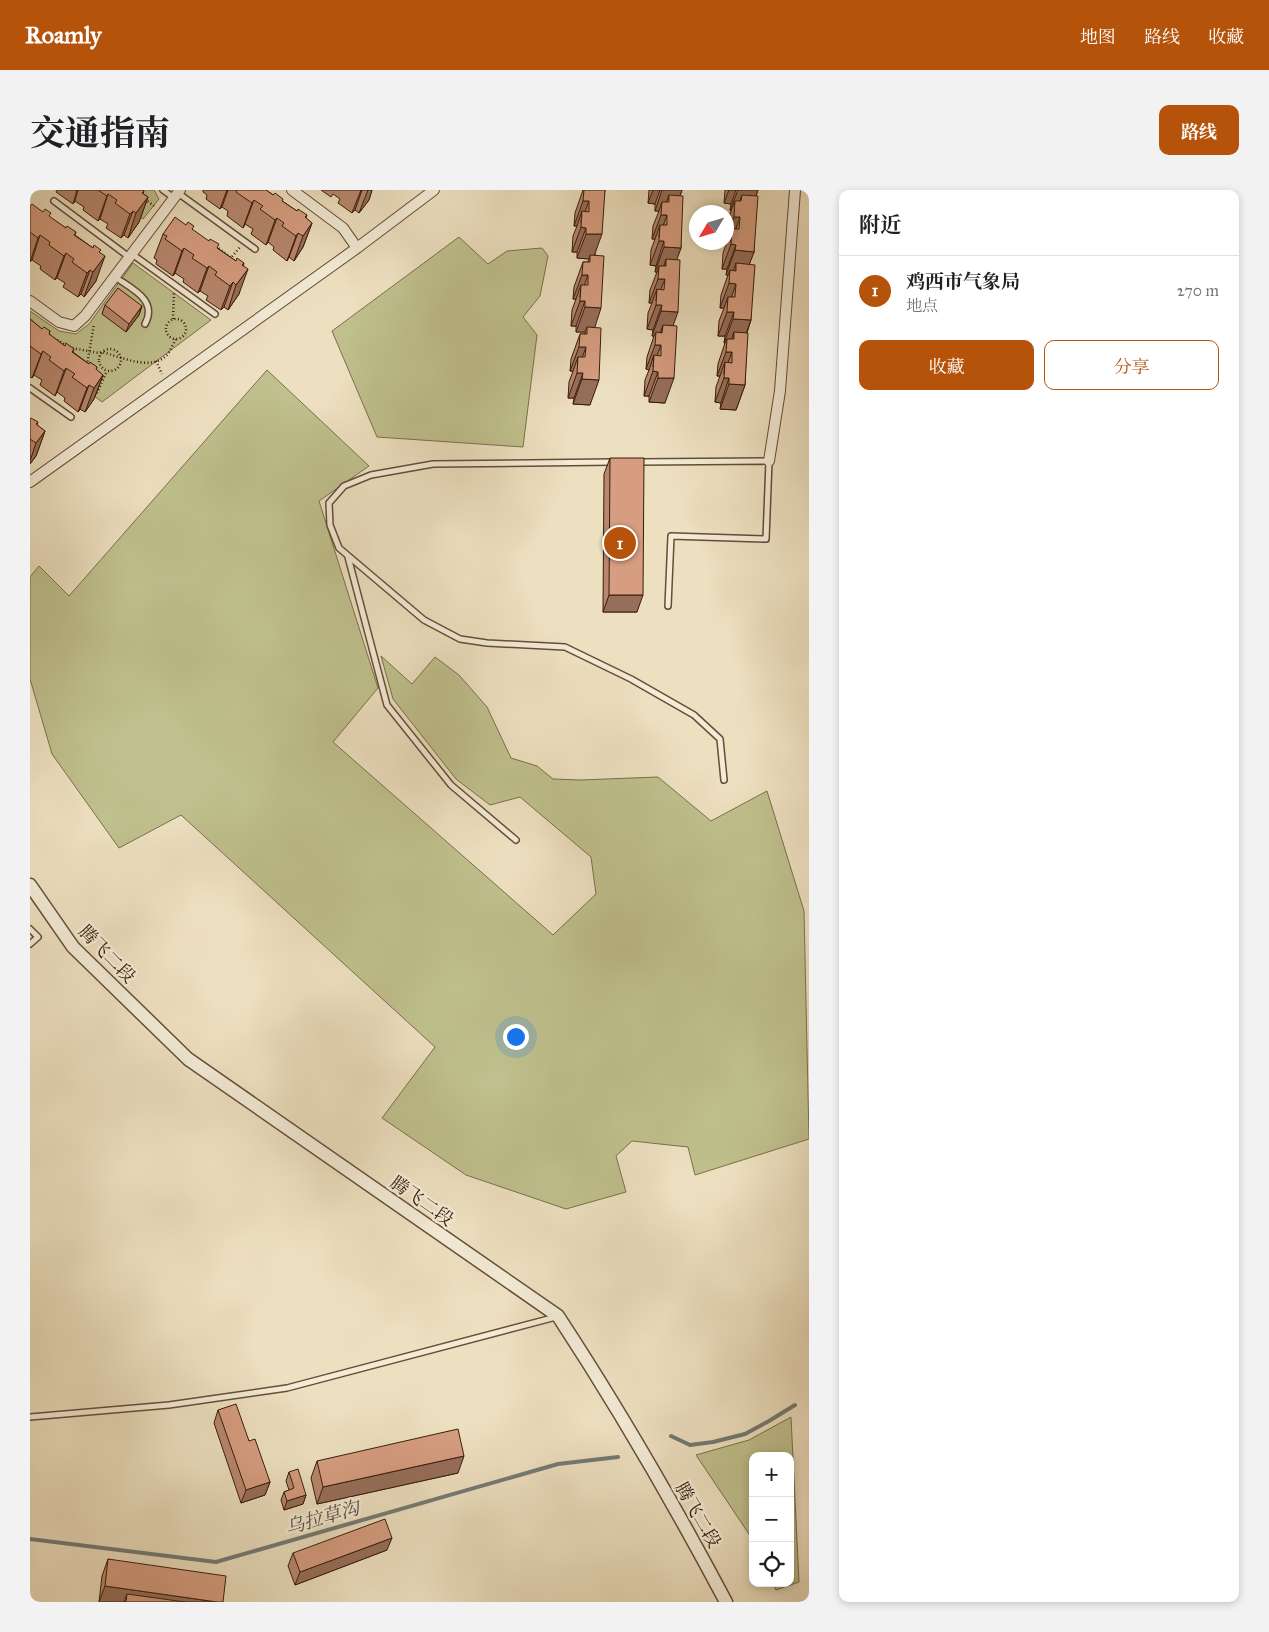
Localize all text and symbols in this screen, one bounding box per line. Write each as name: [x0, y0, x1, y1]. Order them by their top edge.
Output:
text: Roamly: [25, 20, 102, 50]
text: 地图: [1080, 26, 1116, 48]
text: 路线: [1144, 26, 1180, 48]
text: 收藏: [1208, 26, 1244, 48]
button: 路线: [1159, 105, 1239, 155]
text: 交通指南: [30, 112, 170, 155]
north arrow: [689, 205, 734, 250]
text: 附近: [859, 212, 901, 238]
text: 鸡西市气象局: [906, 270, 1020, 293]
text: 1: [872, 281, 878, 300]
text: 270 m: [1177, 281, 1219, 300]
text: 地点: [906, 296, 938, 315]
button: 收藏: [859, 340, 1034, 390]
button: 分享: [1044, 340, 1219, 390]
pin: 1: [604, 524, 636, 562]
street label: 腾飞二段: [74, 920, 140, 988]
your location: [503, 1024, 529, 1050]
street label: 腾飞二段: [386, 1171, 458, 1231]
map controls: [749, 1452, 794, 1587]
button: +: [749, 1452, 794, 1497]
street label: 腾飞二段: [670, 1478, 726, 1552]
water label: 乌拉草沟: [282, 1495, 365, 1539]
button: −: [749, 1497, 794, 1542]
button: locate: [749, 1542, 794, 1587]

